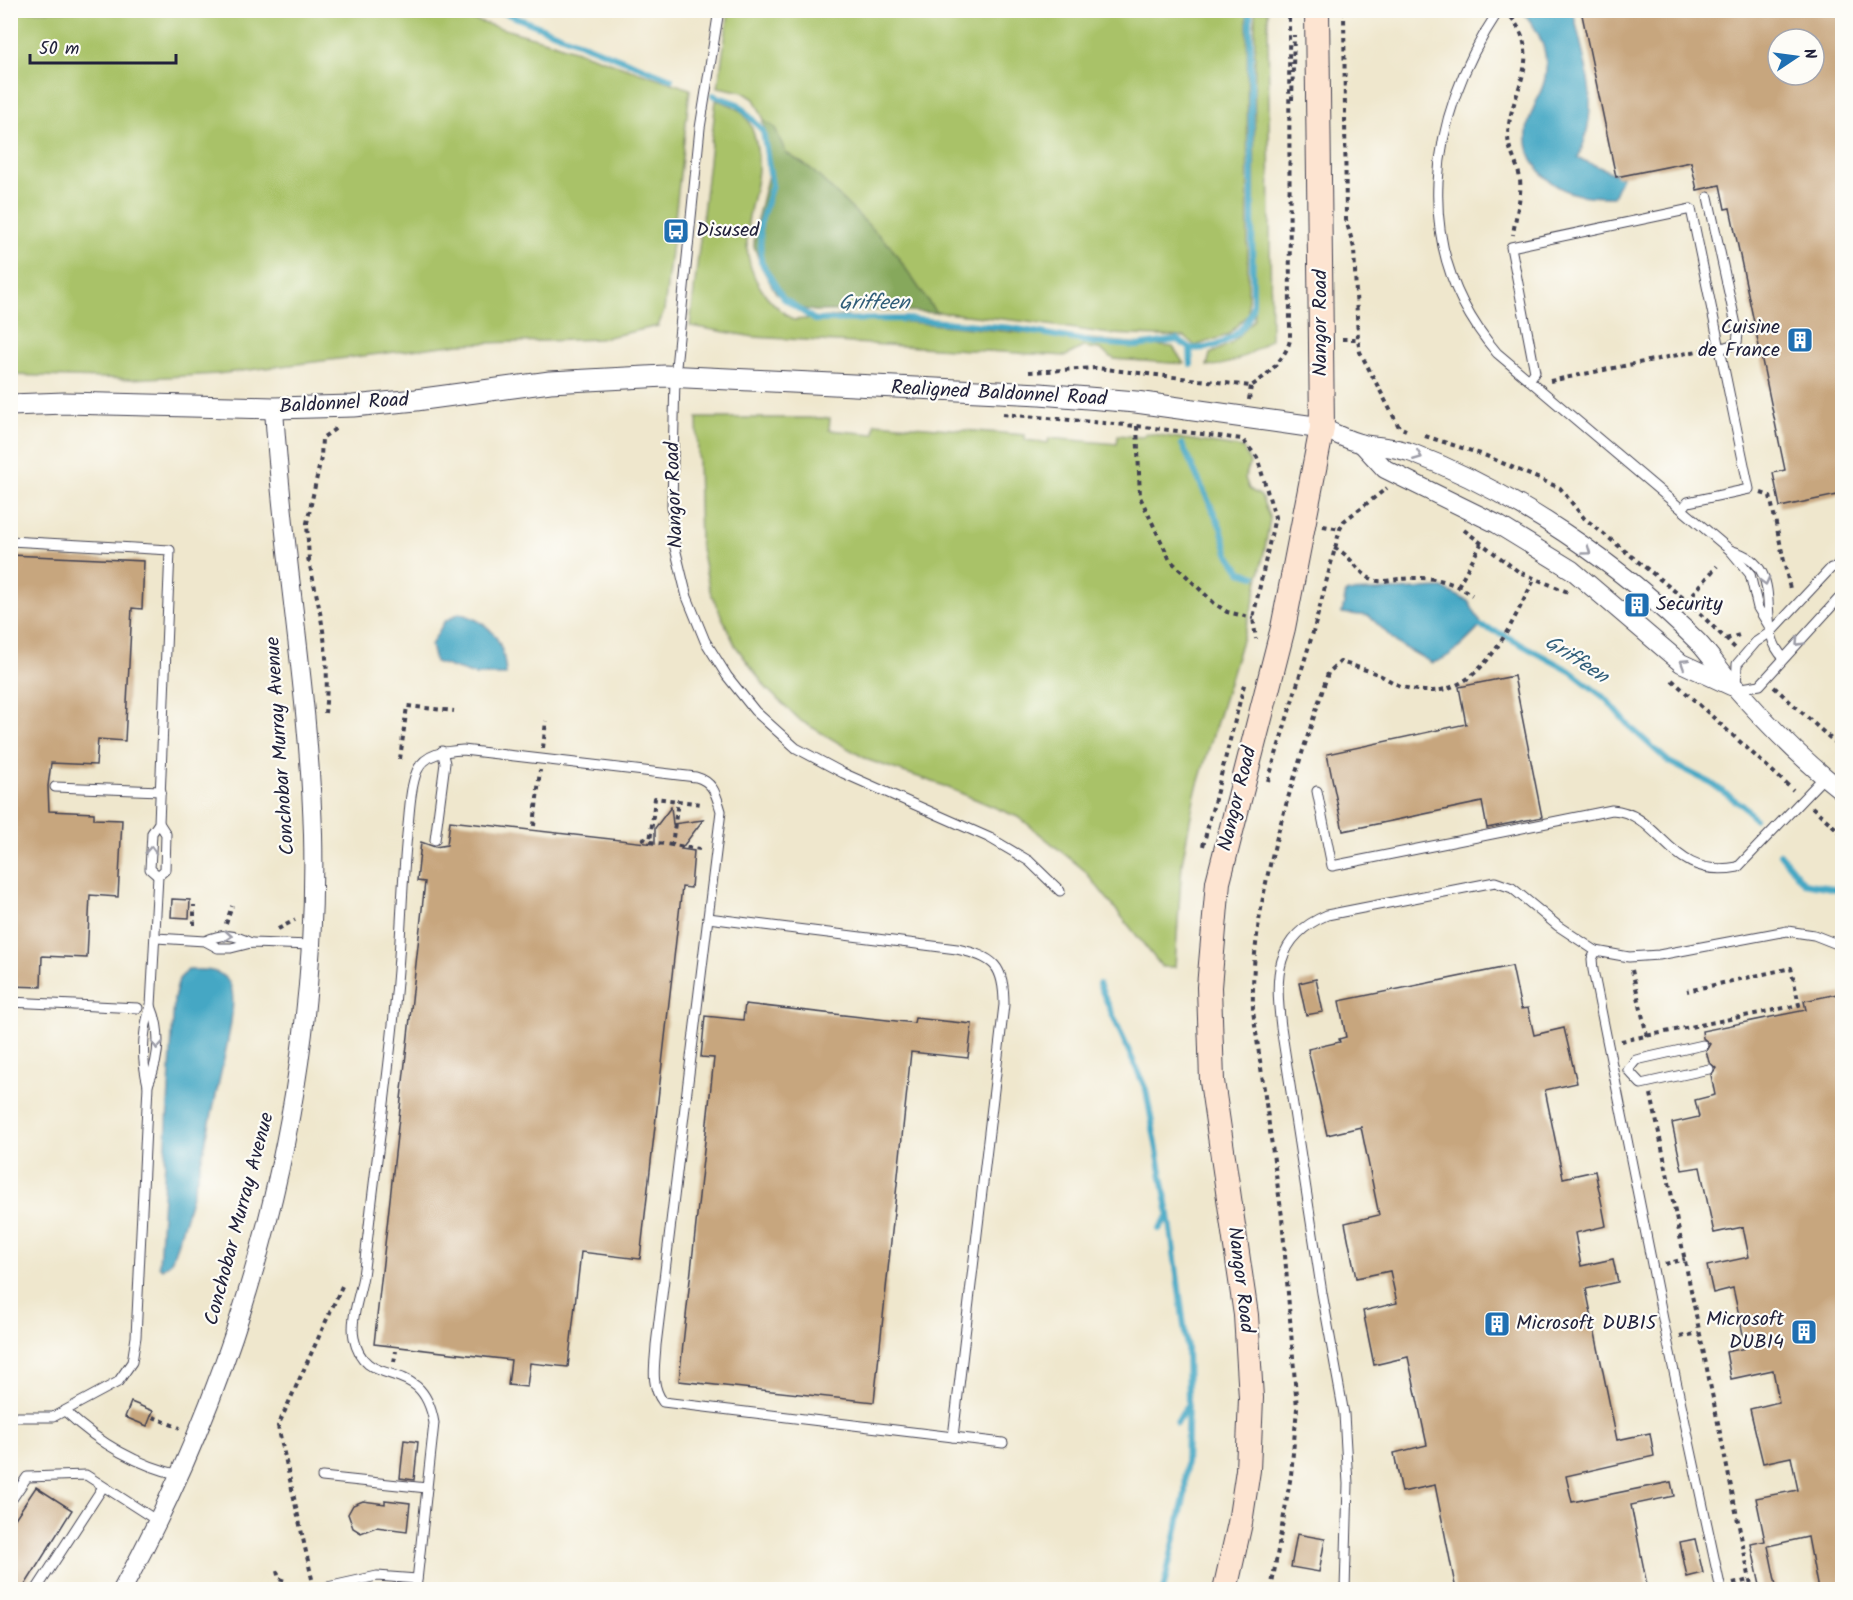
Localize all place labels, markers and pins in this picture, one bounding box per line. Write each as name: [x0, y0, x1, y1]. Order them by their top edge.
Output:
place label: Disused: [696, 215, 760, 247]
bus stop icon: Disused: [661, 216, 691, 246]
place label: Cuisine de France: [1698, 312, 1780, 367]
building icon: Cuisine de France: [1785, 325, 1815, 355]
place label: Security: [1656, 589, 1723, 621]
building icon: Security: [1622, 590, 1652, 620]
place label: Microsoft DUB14: [1706, 1304, 1784, 1359]
place label: Microsoft DUB15: [1516, 1308, 1658, 1340]
building icon: Microsoft DUB15: [1482, 1309, 1512, 1339]
building icon: Microsoft DUB14: [1789, 1317, 1819, 1347]

